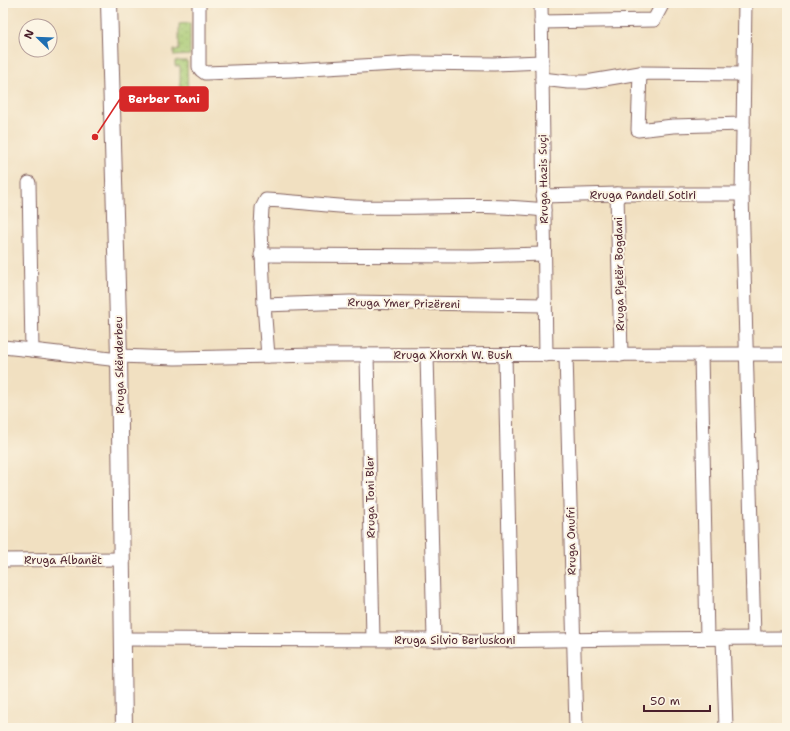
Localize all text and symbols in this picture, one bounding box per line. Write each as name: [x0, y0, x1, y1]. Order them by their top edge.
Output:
north arrow: [18, 18, 58, 58]
text: N: [21, 27, 38, 41]
callout: Berber Tani: [120, 87, 208, 111]
text: Berber Tani: [128, 91, 200, 107]
street label: Rruga Hazis Suçi: [535, 134, 552, 224]
street label: Rruga Pandeli Sotiri: [590, 188, 696, 203]
street label: Rruga Pjetër Bogdani: [611, 217, 628, 331]
street label: Rruga Ymer Prizëreni: [348, 295, 460, 312]
street label: Rruga Skënderbeu: [111, 316, 128, 414]
street label: Rruga Xhorxh W. Bush: [394, 348, 513, 363]
street label: Rruga Toni Bler: [362, 455, 379, 539]
street label: Rruga Onufri: [563, 507, 580, 575]
street label: Rruga Albanët: [24, 553, 102, 568]
street label: Rruga Silvio Berluskoni: [394, 633, 516, 648]
scale bar: [644, 687, 710, 713]
text: 50 m: [650, 693, 680, 709]

